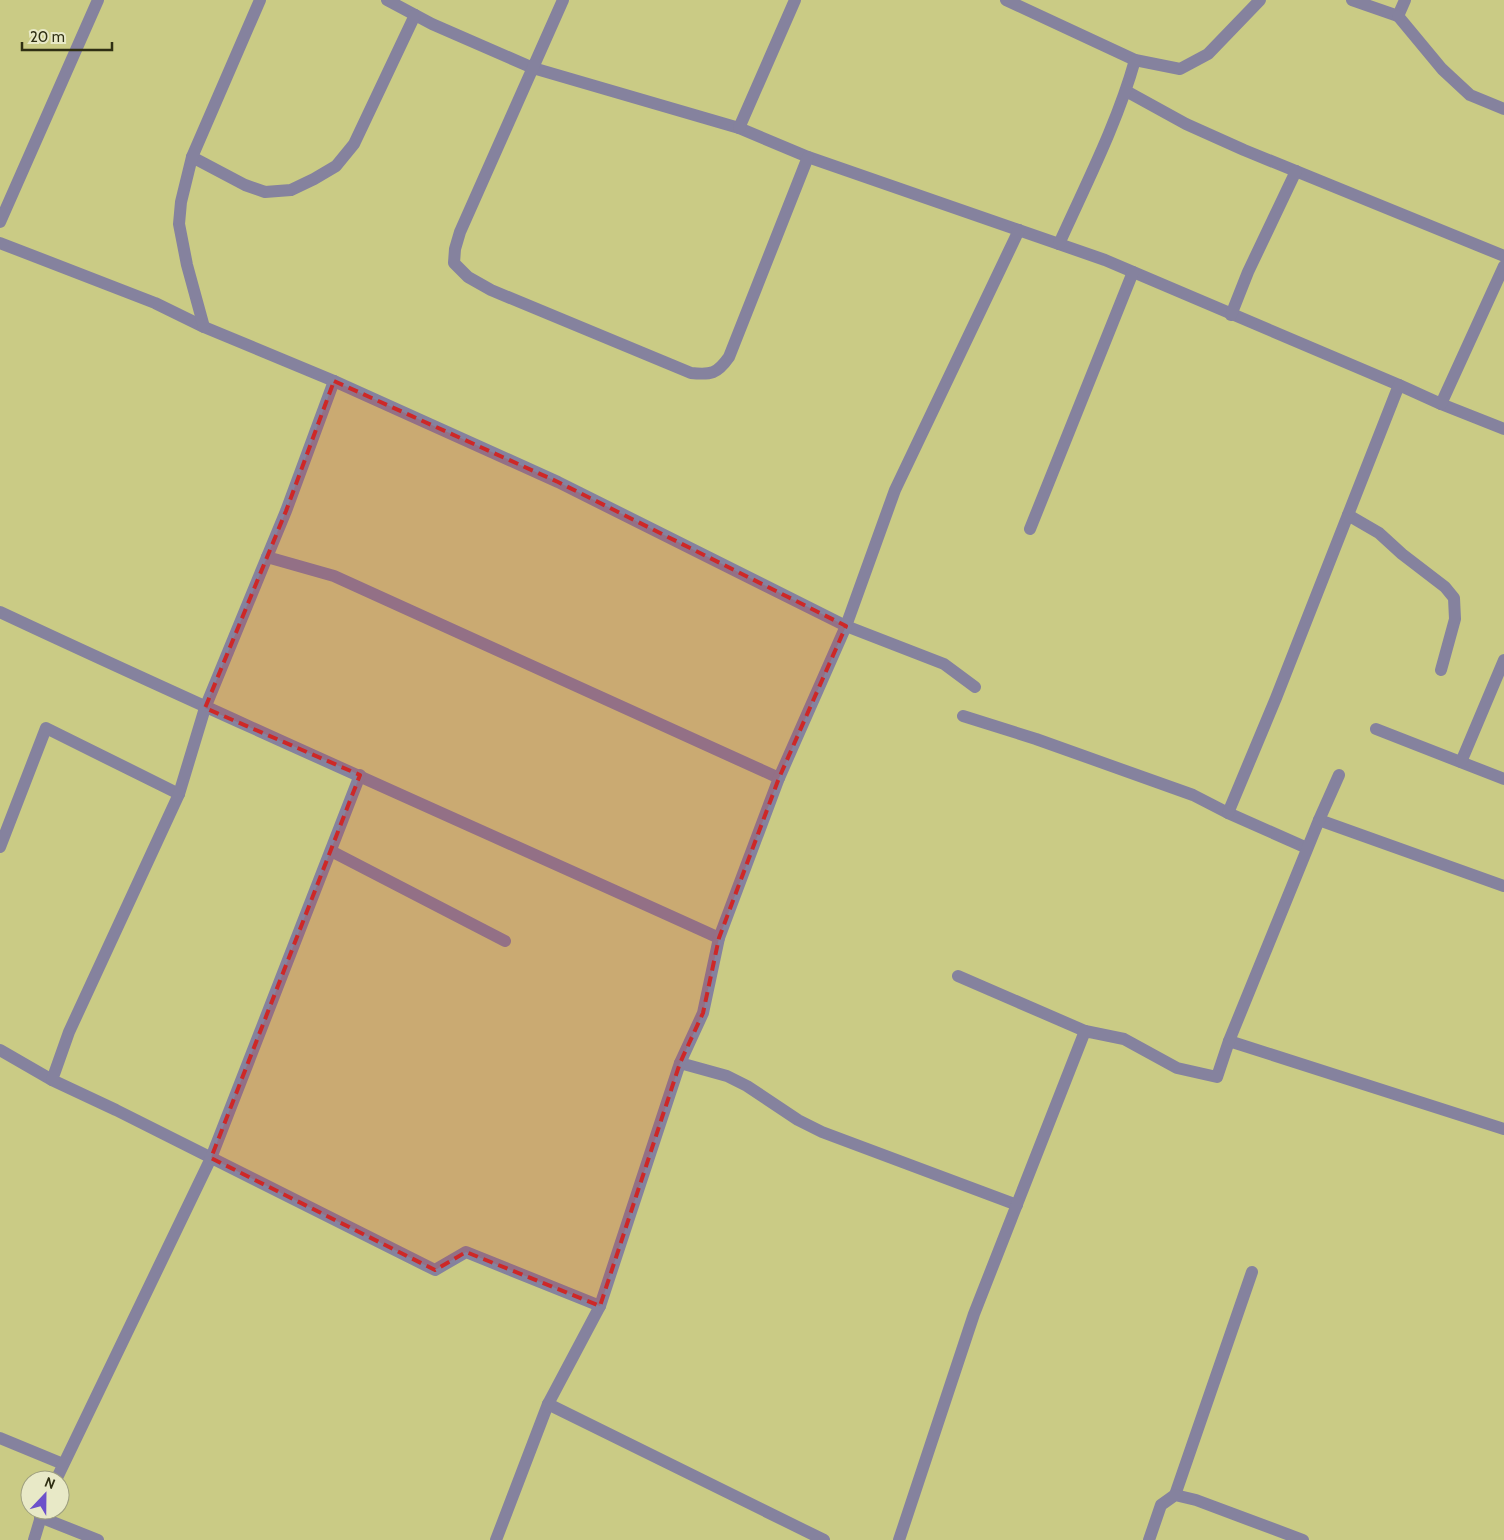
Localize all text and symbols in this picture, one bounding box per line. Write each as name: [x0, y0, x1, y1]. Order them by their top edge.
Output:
scale bar: [22, 20, 112, 52]
text: 20 m: [30, 28, 65, 46]
north arrow: [20, 1470, 70, 1520]
text: N: [42, 1473, 58, 1493]

